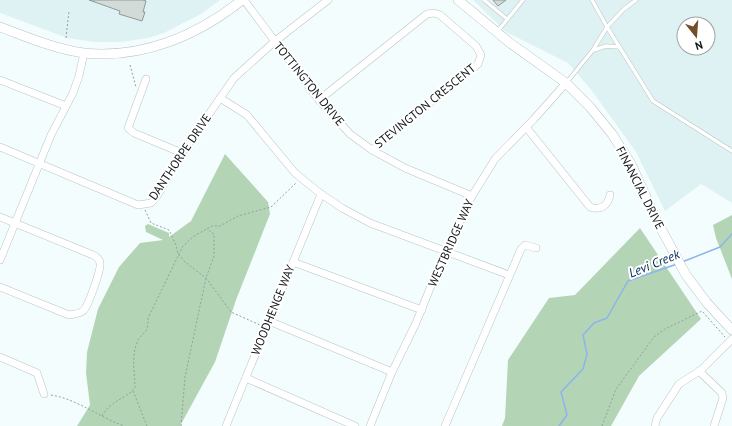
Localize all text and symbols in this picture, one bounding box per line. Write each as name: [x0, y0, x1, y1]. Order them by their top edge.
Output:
north arrow: [676, 16, 716, 56]
text: N: [693, 38, 704, 53]
street label: TOTTINGTON DRIVE: [271, 39, 348, 129]
street label: STEVINGTON CRESCENT: [371, 60, 478, 151]
street label: DANTHORPE DRIVE: [145, 111, 214, 203]
street label: FINANCIAL DRIVE: [613, 144, 668, 232]
street label: WESTBRIDGE WAY: [425, 196, 477, 289]
water label: Levi Creek: [626, 245, 683, 281]
street label: WOODHENGE WAY: [248, 262, 298, 357]

